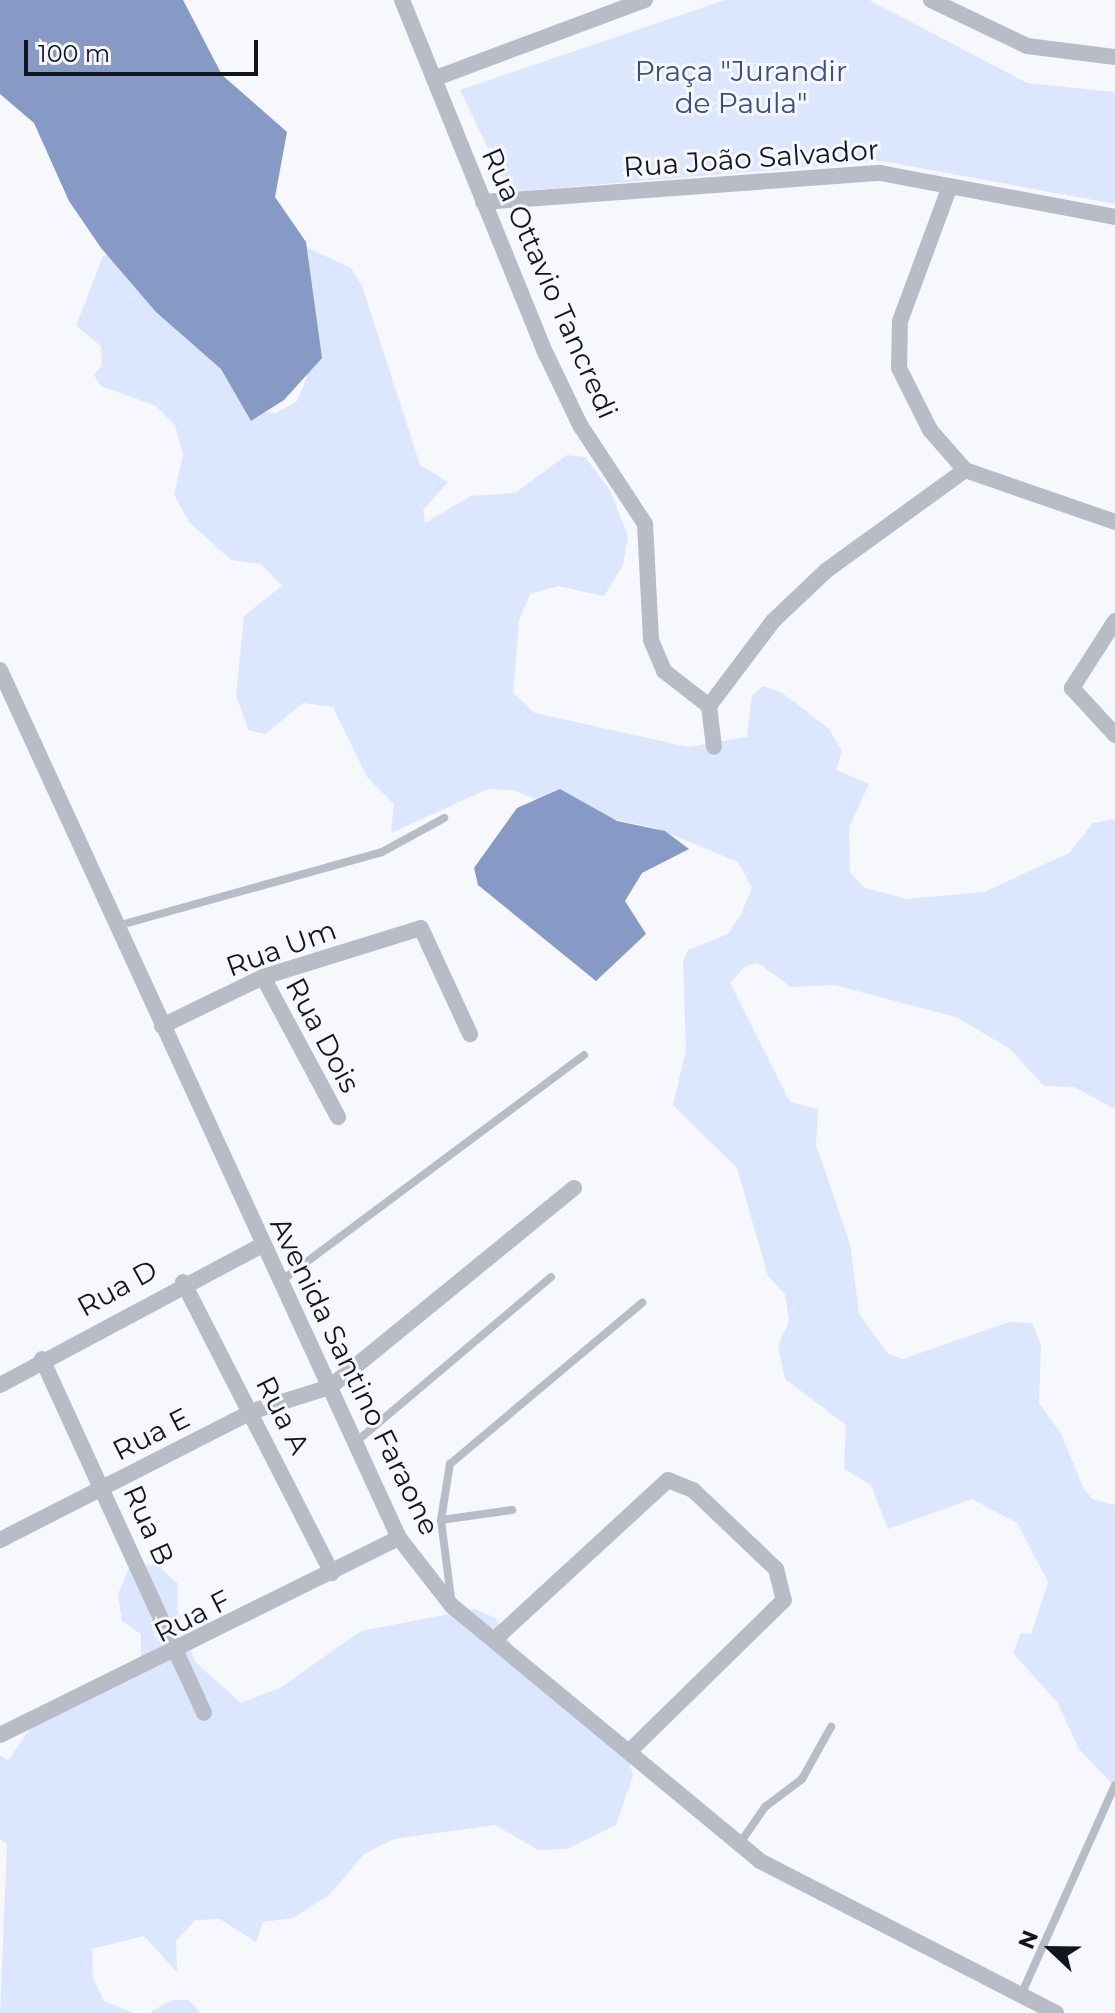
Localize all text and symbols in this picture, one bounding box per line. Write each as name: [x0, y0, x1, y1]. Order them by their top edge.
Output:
scale bar: [28, 24, 262, 74]
text: 100 m: [38, 39, 110, 68]
park label: Praça "Jurandir de Paula": [635, 54, 847, 120]
street label: Rua João Salvador: [622, 132, 880, 184]
street label: Rua Ottavio Tancredi: [475, 142, 625, 424]
street label: Rua Um: [221, 913, 341, 983]
street label: Rua Dois: [279, 972, 367, 1098]
street label: Avenida Santino Faraone: [263, 1212, 447, 1540]
street label: Rua D: [71, 1252, 163, 1324]
street label: Rua A: [249, 1370, 317, 1460]
street label: Rua E: [107, 1400, 195, 1468]
street label: Rua B: [117, 1480, 181, 1570]
street label: Rua F: [148, 1583, 236, 1649]
north arrow: [1011, 1909, 1091, 1989]
text: N: [1012, 1927, 1044, 1953]

